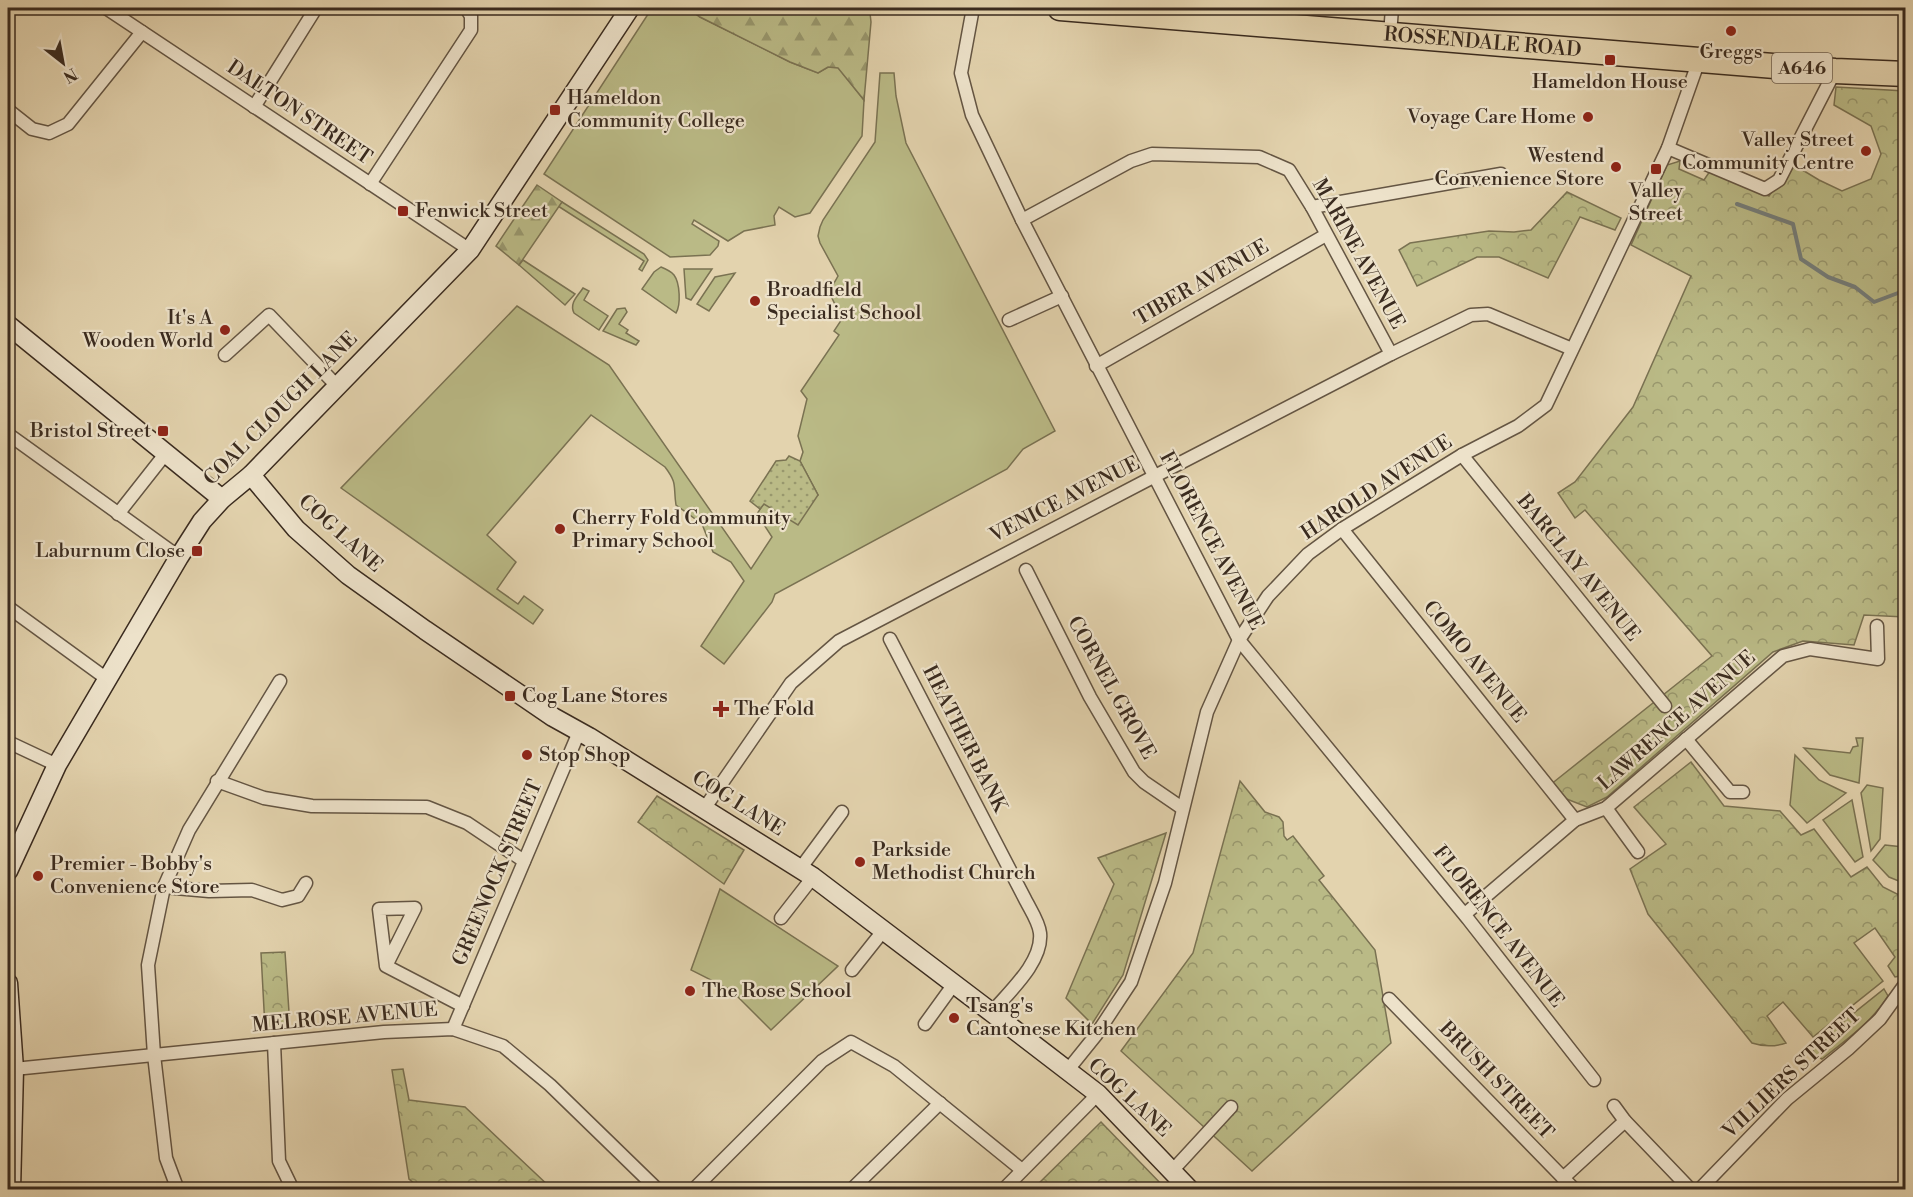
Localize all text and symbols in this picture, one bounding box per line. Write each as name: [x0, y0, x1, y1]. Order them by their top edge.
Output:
street label: ROSSENDALE ROAD: [1383, 22, 1582, 63]
marker: Greggs: [1724, 24, 1738, 38]
north arrow: [33, 33, 93, 93]
place label: Greggs: [1700, 40, 1762, 65]
marker: Hameldon House: [1603, 53, 1617, 67]
road number: A646: [1772, 53, 1832, 83]
street label: DALTON STREET: [222, 55, 376, 171]
text: N: [59, 63, 81, 87]
place label: Hameldon House: [1532, 70, 1688, 95]
place label: Hameldon Community College: [567, 86, 745, 134]
marker: Hameldon Community College: [548, 103, 562, 117]
place label: Voyage Care Home: [1406, 105, 1576, 130]
marker: Voyage Care Home: [1581, 110, 1595, 124]
place label: Valley Street Community Centre: [1682, 128, 1854, 176]
place label: Westend Convenience Store: [1435, 144, 1605, 192]
marker: Valley Street Community Centre: [1859, 144, 1873, 158]
marker: Westend Convenience Store: [1609, 160, 1623, 174]
marker: Valley Street: [1649, 162, 1663, 176]
street label: MARINE AVENUE: [1306, 174, 1410, 334]
place label: Valley Street: [1628, 179, 1683, 227]
place label: Fenwick Street: [415, 199, 548, 224]
marker: Fenwick Street: [396, 204, 410, 218]
street label: TIBER AVENUE: [1131, 235, 1273, 331]
place label: Broadfield Specialist School: [766, 278, 921, 326]
marker: Broadfield Specialist School: [748, 294, 762, 308]
place label: It's A Wooden World: [82, 306, 214, 354]
marker: It's A Wooden World: [218, 323, 232, 337]
street label: COAL CLOUGH LANE: [199, 327, 363, 491]
place label: Bristol Street: [29, 419, 151, 444]
marker: Bristol Street: [156, 424, 170, 438]
street label: HAROLD AVENUE: [1297, 430, 1457, 546]
street label: FLORENCE AVENUE: [1153, 447, 1269, 635]
street label: VENICE AVENUE: [985, 451, 1144, 549]
street label: BARCLAY AVENUE: [1510, 489, 1645, 647]
street label: COG LANE: [293, 490, 387, 578]
place label: Cherry Fold Community Primary School: [572, 506, 791, 554]
marker: Cherry Fold Community Primary School: [553, 522, 567, 536]
place label: Laburnum Close: [35, 539, 185, 564]
marker: Laburnum Close: [190, 544, 204, 558]
street label: COMO AVENUE: [1417, 596, 1531, 728]
street label: CORNEL GROVE: [1061, 612, 1161, 764]
street label: LAWRENCE AVENUE: [1593, 646, 1761, 796]
street label: HEATHER BANK: [916, 661, 1012, 818]
place label: Cog Lane Stores: [522, 684, 668, 709]
marker: Cog Lane Stores: [503, 689, 517, 703]
place label: The Fold: [734, 697, 815, 722]
marker: The Fold: [712, 700, 730, 718]
place label: Stop Shop: [539, 743, 630, 768]
marker: Stop Shop: [520, 748, 534, 762]
street label: COG LANE: [687, 766, 789, 842]
street label: GREENOCK STREET: [447, 776, 549, 970]
place label: Parkside Methodist Church: [872, 838, 1036, 886]
street label: FLORENCE AVENUE: [1427, 841, 1569, 1013]
place label: Premier - Bobby's Convenience Store: [50, 852, 219, 900]
marker: Parkside Methodist Church: [853, 855, 867, 869]
marker: Premier - Bobby's Convenience Store: [31, 869, 45, 883]
place label: The Rose School: [702, 979, 852, 1004]
marker: The Rose School: [683, 984, 697, 998]
place label: Tsang's Cantonese Kitchen: [966, 994, 1137, 1042]
street label: MELROSE AVENUE: [251, 997, 439, 1039]
street label: VILLIERS STREET: [1717, 1004, 1866, 1145]
marker: Tsang's Cantonese Kitchen: [947, 1011, 961, 1025]
street label: BRUSH STREET: [1433, 1016, 1559, 1145]
street label: COG LANE: [1082, 1053, 1176, 1143]

